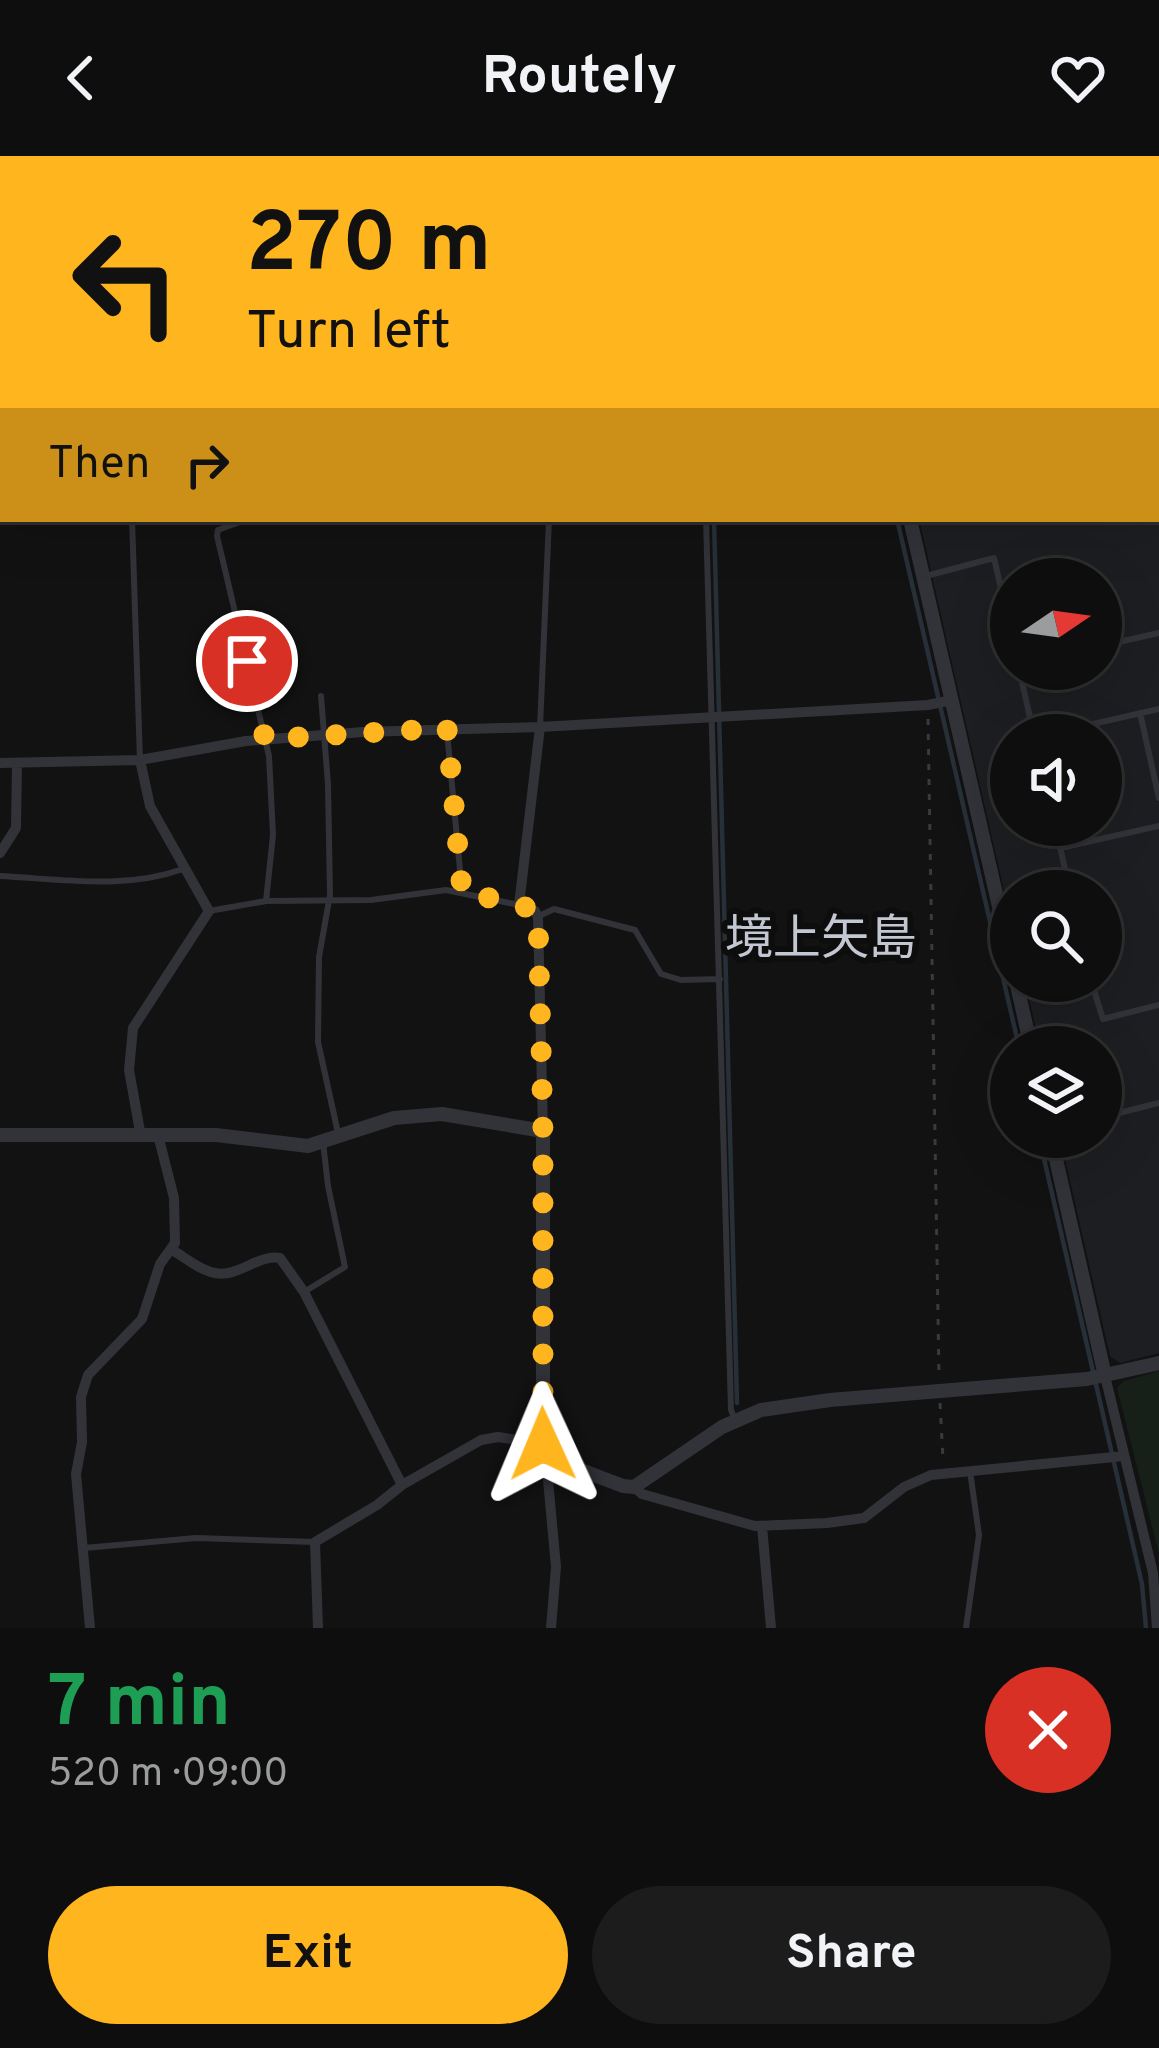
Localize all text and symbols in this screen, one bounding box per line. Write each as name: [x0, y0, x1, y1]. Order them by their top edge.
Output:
text: Routely: [482, 44, 677, 113]
icon: back: [48, 45, 114, 111]
icon: heart: [1045, 45, 1111, 111]
text: 270 m: [246, 195, 492, 301]
icon: left: [48, 204, 204, 360]
text: Turn left: [246, 299, 451, 368]
icon: right: [174, 432, 240, 498]
text: Then: [48, 437, 150, 494]
north arrow: [990, 558, 1122, 690]
map controls: [990, 558, 1122, 1158]
pin: [196, 610, 298, 712]
icon: arrive: [214, 628, 280, 694]
button: sound: [990, 714, 1122, 846]
button: search: [990, 870, 1122, 1002]
district label: 境上矢島: [725, 912, 917, 972]
button: layers: [990, 1026, 1122, 1158]
position arrow: [480, 1381, 606, 1507]
text: 7 min: [48, 1660, 231, 1752]
button: close: [985, 1667, 1111, 1793]
text: 520 m · 09:00: [48, 1751, 288, 1800]
button: Exit: [48, 1886, 568, 2024]
button: Share: [592, 1886, 1111, 2024]

